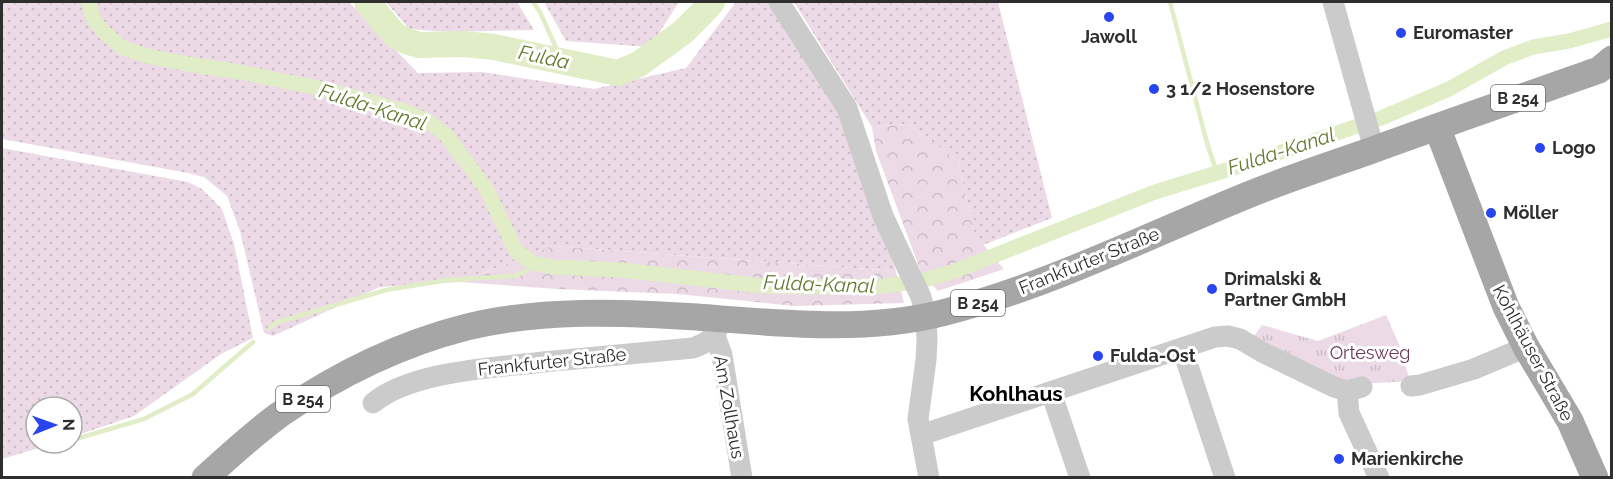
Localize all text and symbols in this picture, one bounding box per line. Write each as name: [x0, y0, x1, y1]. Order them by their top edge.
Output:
marker: Jawoll: [1102, 10, 1116, 24]
place label: Euromaster: [1413, 22, 1513, 43]
place label: Jawoll: [1081, 26, 1137, 47]
marker: Euromaster: [1394, 26, 1408, 40]
water label: Fulda: [516, 40, 572, 74]
water label: Fulda-Kanal: [316, 78, 430, 136]
place label: 3 1/2 Hosenstore: [1166, 78, 1315, 99]
marker: 3 1/2 Hosenstore: [1147, 82, 1161, 96]
road number: B 254: [1491, 85, 1545, 111]
water label: Fulda-Kanal: [1224, 122, 1338, 180]
place label: Logo: [1552, 137, 1596, 158]
marker: Logo: [1533, 141, 1547, 155]
place label: Möller: [1503, 202, 1559, 223]
marker: Möller: [1484, 206, 1498, 220]
street label: Frankfurter Straße: [1016, 223, 1162, 298]
place label: Drimalski & Partner GmbH: [1224, 268, 1346, 310]
water label: Fulda-Kanal: [763, 270, 875, 298]
street label: Kohlhäuser Straße: [1489, 281, 1578, 425]
marker: Drimalski & Partner GmbH: [1205, 282, 1219, 296]
road number: B 254: [951, 290, 1005, 316]
park label: Ortesweg: [1330, 342, 1410, 363]
street label: Frankfurter Straße: [477, 343, 628, 380]
place label: Fulda-Ost: [1110, 345, 1196, 366]
marker: Fulda-Ost: [1091, 349, 1105, 363]
street label: Am Zollhaus: [710, 354, 749, 461]
district label: Kohlhaus: [969, 381, 1063, 406]
road number: B 254: [276, 386, 330, 412]
north arrow: [24, 395, 84, 455]
text: N: [59, 418, 78, 431]
place label: Marienkirche: [1351, 448, 1464, 469]
marker: Marienkirche: [1332, 452, 1346, 466]

